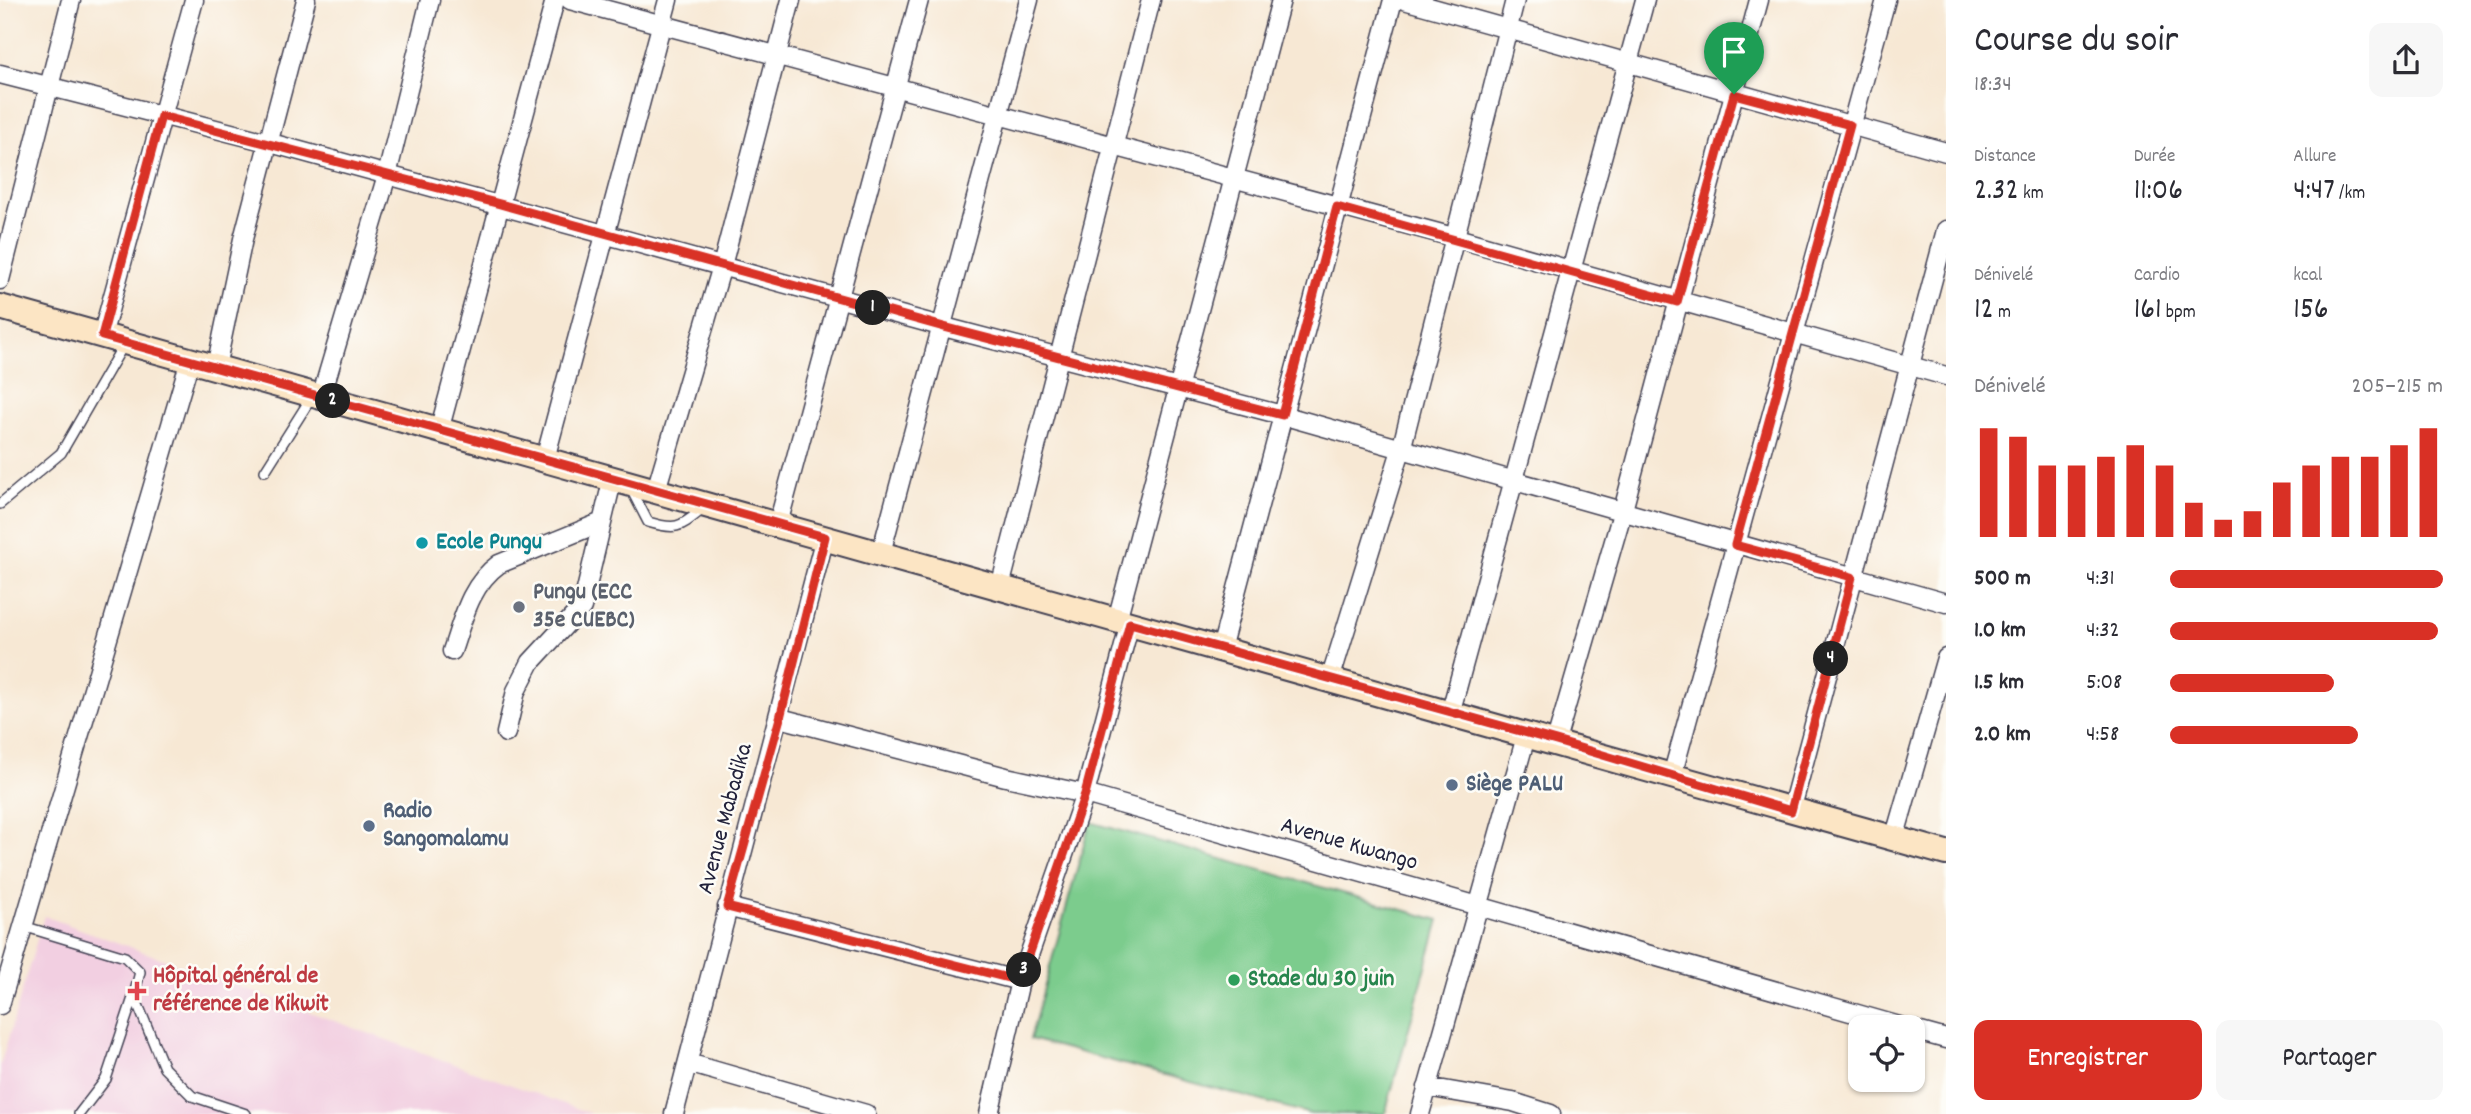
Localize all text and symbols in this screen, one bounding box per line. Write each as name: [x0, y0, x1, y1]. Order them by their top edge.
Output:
text: Course du soir: [1974, 15, 2178, 70]
pin: [1704, 22, 1764, 94]
button: share: [2369, 23, 2443, 97]
icon: arrive: [1715, 33, 1753, 71]
text: 18:34: [1974, 69, 2012, 102]
text: Distance: [1974, 144, 2036, 171]
text: Durée: [2134, 144, 2175, 171]
text: Allure: [2293, 144, 2336, 171]
text: 2.32: [1974, 171, 2019, 214]
text: 11:06: [2134, 171, 2183, 214]
text: 4:47: [2293, 171, 2335, 214]
text: km: [2019, 181, 2044, 208]
text: /km: [2335, 181, 2365, 208]
text: Dénivelé: [1974, 263, 2033, 290]
text: Cardio: [2134, 263, 2180, 290]
text: kcal: [2293, 263, 2322, 290]
pin: 1: [856, 290, 890, 326]
text: 12: [1974, 290, 1994, 333]
text: 161: [2134, 290, 2162, 333]
text: 156: [2293, 290, 2329, 333]
text: 1: [870, 294, 875, 321]
text: m: [1994, 300, 2011, 327]
text: bpm: [2162, 300, 2196, 327]
text: Dénivelé: [1974, 371, 2046, 404]
text: 205–215 m: [2352, 371, 2443, 404]
pin: 2: [316, 384, 350, 418]
text: 2: [328, 387, 337, 414]
place label: Ecole Pungu: [436, 526, 542, 560]
marker: Ecole Pungu: [414, 535, 430, 551]
text: 500 m: [1974, 563, 2031, 596]
text: 4:31: [2086, 563, 2115, 596]
place label: Pungu (ECC 35e CUEBC): [533, 576, 635, 638]
marker: Pungu (ECC 35e CUEBC): [511, 599, 527, 615]
text: 1.0 km: [1974, 615, 2026, 648]
text: 4:32: [2086, 615, 2120, 648]
pin: 4: [1814, 642, 1848, 676]
text: 4: [1827, 645, 1834, 672]
text: 1.5 km: [1974, 667, 2024, 700]
text: 5:08: [2086, 667, 2122, 700]
text: 2.0 km: [1974, 719, 2031, 752]
text: 4:58: [2086, 719, 2119, 752]
street label: Avenue Mabadika: [690, 739, 763, 898]
place label: Siège PALU: [1466, 768, 1563, 802]
marker: Siège PALU: [1444, 777, 1460, 793]
place label: Radio Sangomalamu: [383, 795, 509, 857]
street label: Avenue Kwango: [1276, 809, 1422, 881]
marker: Radio Sangomalamu: [361, 818, 377, 834]
pin: 3: [1006, 953, 1042, 988]
text: 3: [1019, 956, 1028, 983]
place label: Hôpital général de référence de Kikwit: [153, 960, 329, 1022]
place label: Stade du 30 juin: [1248, 963, 1394, 997]
marker: Stade du 30 juin: [1226, 972, 1242, 988]
marker: Hôpital général de référence de Kikwit: [127, 981, 147, 1001]
map controls: [1848, 1015, 1925, 1092]
button: locate: [1848, 1015, 1925, 1092]
button: Enregistrer: [1974, 1020, 2202, 1100]
button: Partager: [2216, 1020, 2443, 1100]

